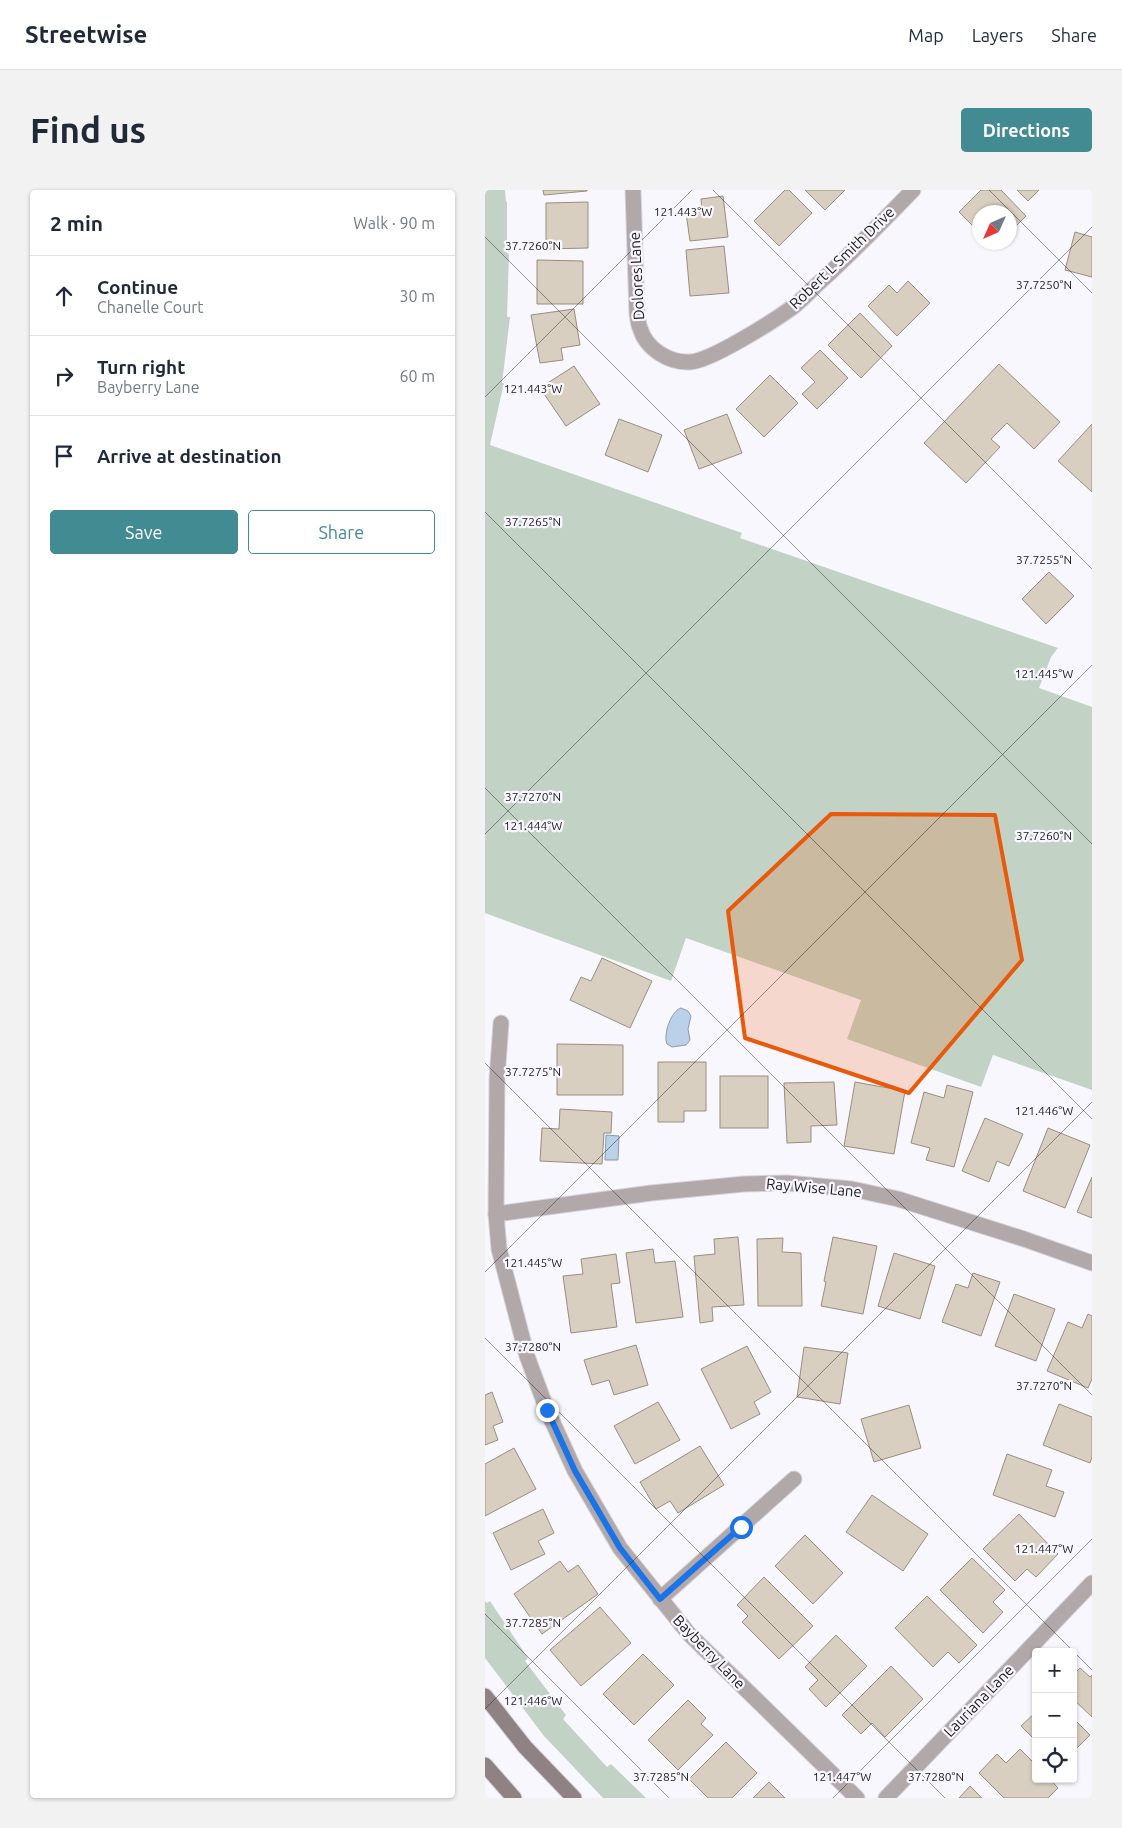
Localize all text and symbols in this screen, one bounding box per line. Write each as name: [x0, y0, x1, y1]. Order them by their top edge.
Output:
text: Streetwise: [25, 21, 147, 48]
text: Map: [908, 25, 944, 45]
text: Layers: [972, 25, 1023, 45]
text: Share: [1051, 25, 1097, 45]
button: Directions: [961, 108, 1092, 152]
text: Find us: [30, 110, 146, 150]
street label: Robert L Smith Drive: [786, 203, 898, 312]
text: 121.443°W: [654, 205, 712, 218]
north arrow: [972, 205, 1017, 250]
text: 2 min: [50, 211, 103, 235]
text: Walk · 90 m: [353, 214, 435, 232]
street label: Dolores Lane: [626, 232, 647, 320]
text: 37.7260°N: [505, 239, 561, 252]
text: Continue: [97, 276, 178, 298]
text: 37.7250°N: [1016, 278, 1072, 291]
icon: ahead: [50, 282, 78, 310]
text: 30 m: [399, 287, 435, 305]
text: Chanelle Court: [97, 298, 204, 316]
text: Turn right: [97, 356, 185, 378]
icon: right: [50, 362, 78, 390]
text: 60 m: [399, 367, 435, 385]
text: Bayberry Lane: [97, 378, 199, 396]
text: 121.443°W: [504, 382, 562, 395]
icon: arrive: [50, 442, 78, 470]
text: Arrive at destination: [97, 445, 282, 467]
button: Save: [50, 510, 238, 554]
button: Share: [248, 510, 435, 554]
text: 37.7265°N: [505, 515, 561, 528]
text: 37.7255°N: [1016, 553, 1072, 566]
text: 121.445°W: [1015, 667, 1073, 680]
text: 37.7270°N: [505, 790, 561, 803]
text: 121.444°W: [504, 819, 562, 832]
text: 37.7260°N: [1016, 829, 1072, 842]
text: 37.7275°N: [505, 1065, 561, 1078]
text: 121.446°W: [1015, 1104, 1073, 1117]
street label: Ray Wise Lane: [766, 1175, 863, 1200]
text: 121.445°W: [504, 1256, 562, 1269]
text: 37.7280°N: [505, 1340, 561, 1353]
text: 37.7270°N: [1016, 1379, 1072, 1392]
route end: [536, 1399, 559, 1422]
route start: [730, 1516, 753, 1539]
text: 121.447°W: [1015, 1542, 1073, 1555]
street label: Bayberry Lane: [670, 1611, 749, 1692]
text: 37.7285°N: [505, 1616, 561, 1629]
map controls: [1032, 1648, 1077, 1783]
button: +: [1032, 1648, 1077, 1693]
street label: Lauriana Lane: [940, 1661, 1017, 1740]
button: −: [1032, 1693, 1077, 1738]
text: 121.446°W: [504, 1694, 562, 1707]
button: locate: [1032, 1738, 1077, 1783]
text: 37.7285°N: [633, 1770, 689, 1783]
text: 121.447°W: [813, 1770, 871, 1783]
text: 37.7280°N: [908, 1770, 964, 1783]

